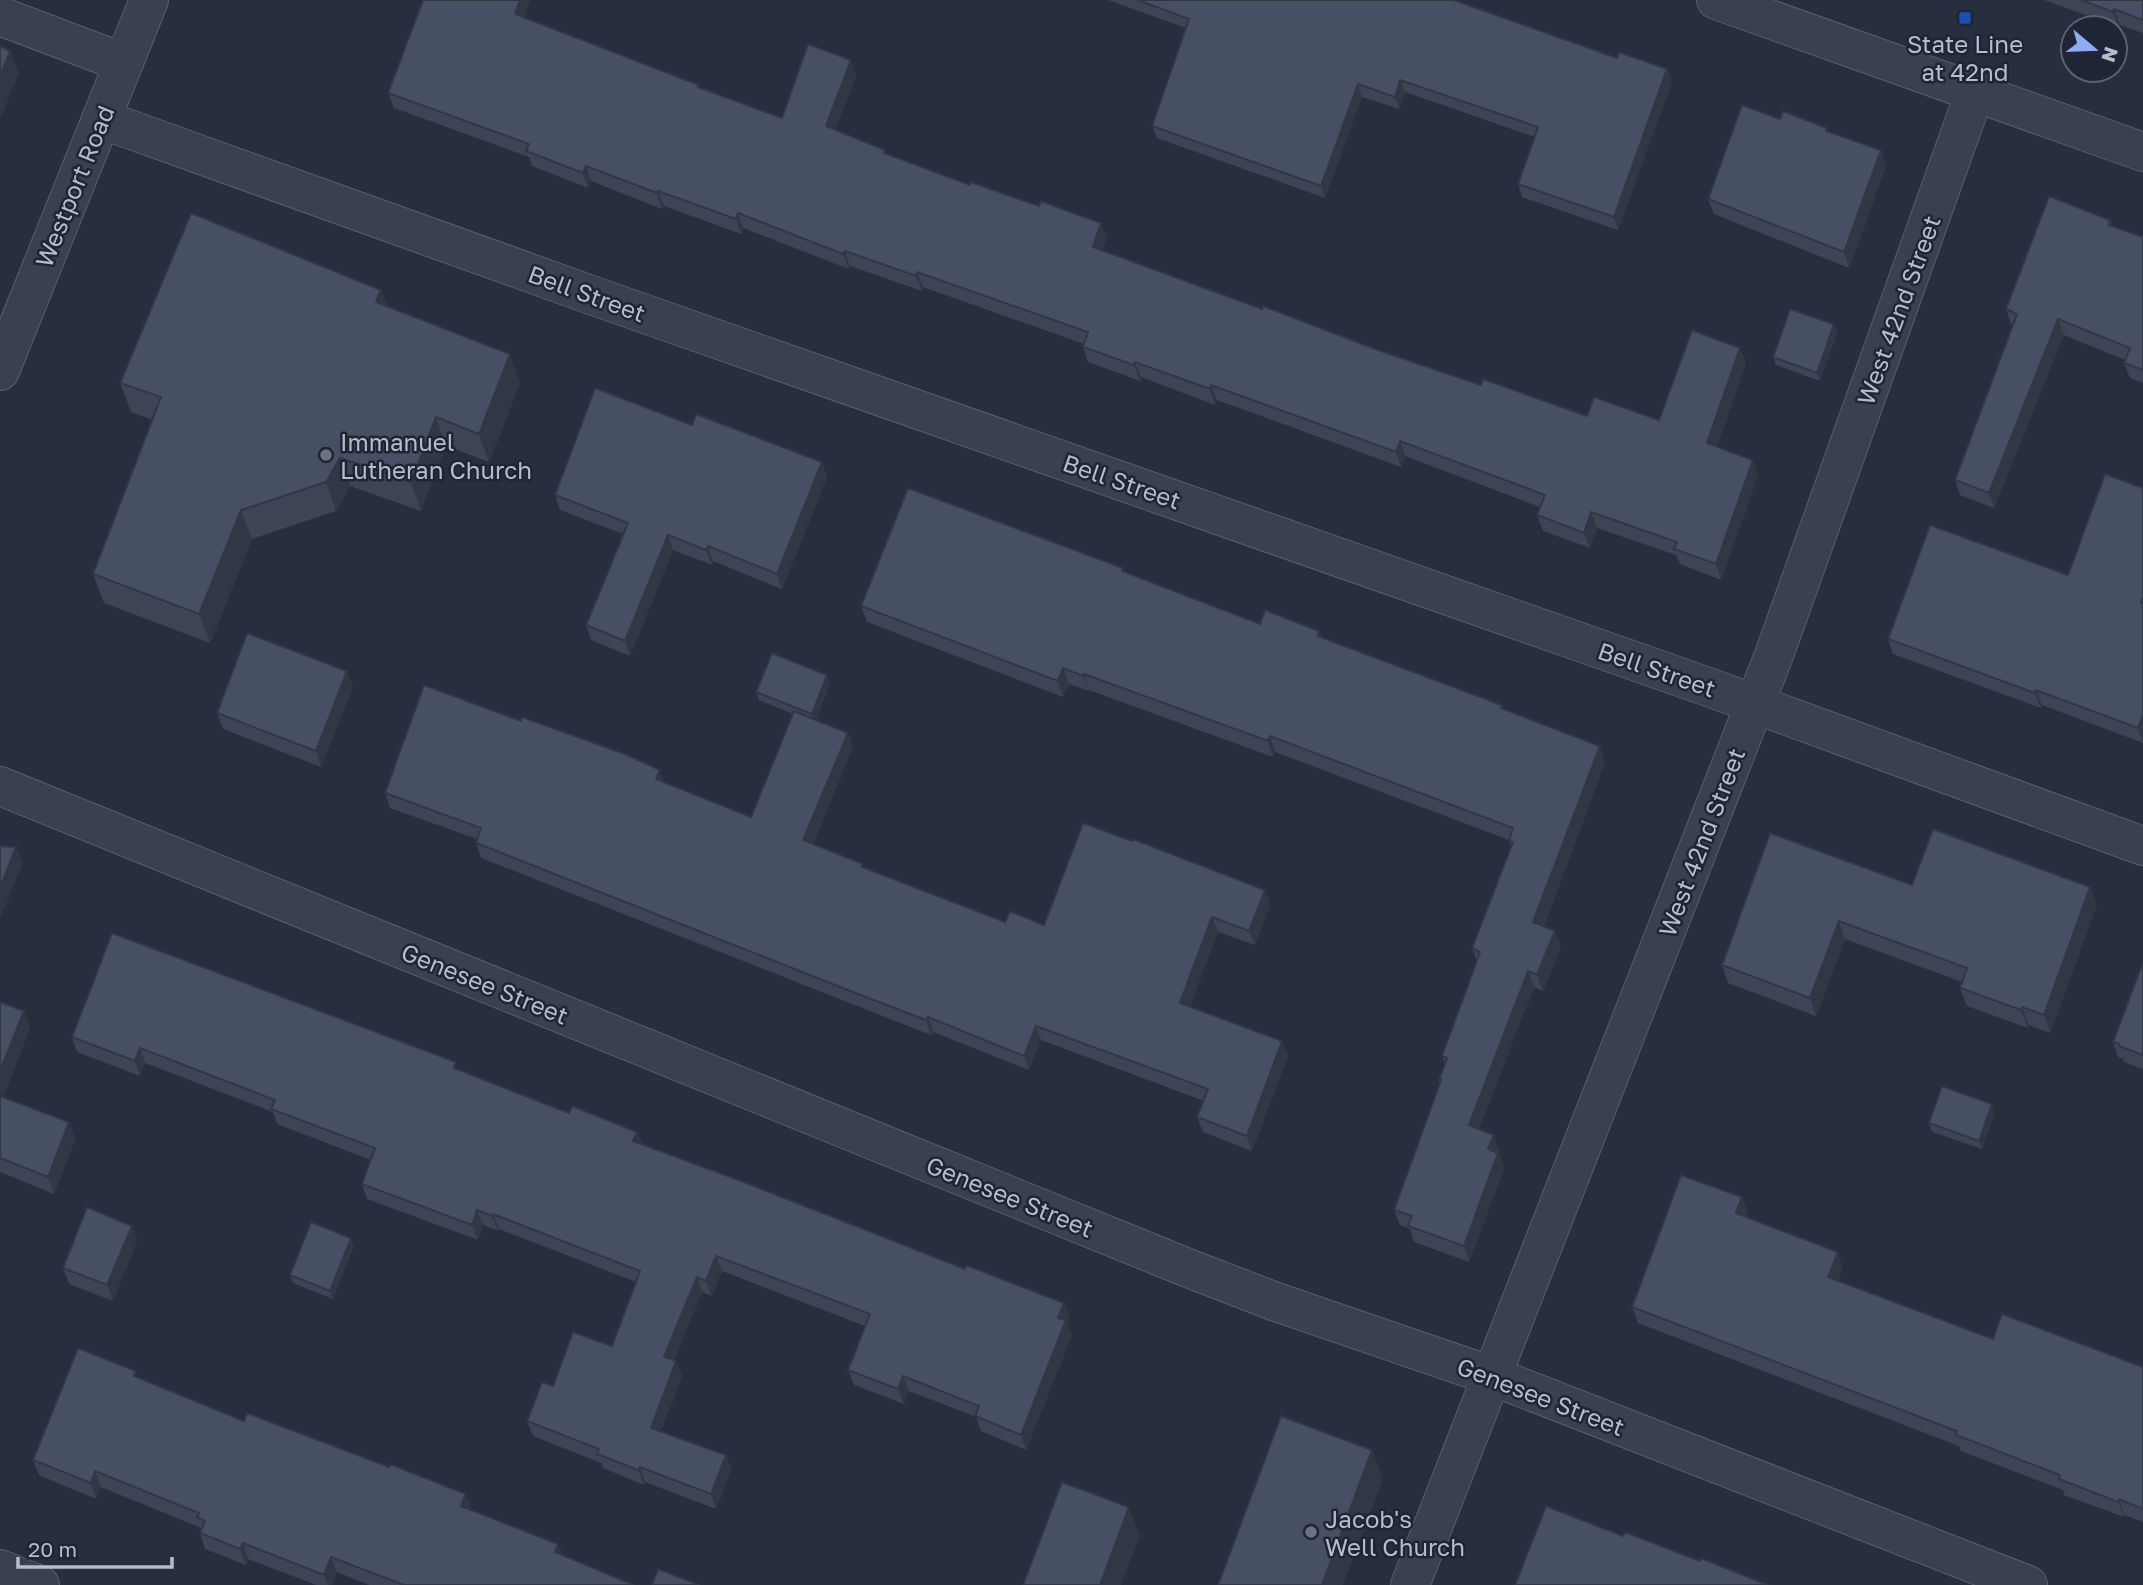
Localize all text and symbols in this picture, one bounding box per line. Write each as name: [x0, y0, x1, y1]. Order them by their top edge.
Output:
marker: State Line at 42nd: [1957, 10, 1973, 26]
north arrow: [2059, 14, 2129, 84]
place label: State Line at 42nd: [1907, 29, 2023, 86]
text: N: [2097, 44, 2124, 65]
street label: Westport Road: [28, 101, 120, 271]
street label: West 42nd Street: [1850, 211, 1946, 409]
street label: Bell Street: [525, 258, 649, 328]
place label: Immanuel Lutheran Church: [340, 427, 532, 484]
marker: Immanuel Lutheran Church: [318, 447, 334, 463]
street label: Bell Street: [1059, 447, 1185, 515]
street label: Bell Street: [1594, 635, 1720, 703]
street label: West 42nd Street: [1652, 744, 1750, 940]
street label: Genesee Street: [397, 936, 573, 1030]
street label: Genesee Street: [922, 1149, 1098, 1243]
street label: Genesee Street: [1453, 1351, 1629, 1441]
place label: Jacob's Well Church: [1325, 1504, 1465, 1561]
marker: Jacob's Well Church: [1303, 1524, 1319, 1540]
scale bar: [18, 1526, 172, 1570]
text: 20 m: [28, 1536, 77, 1562]

